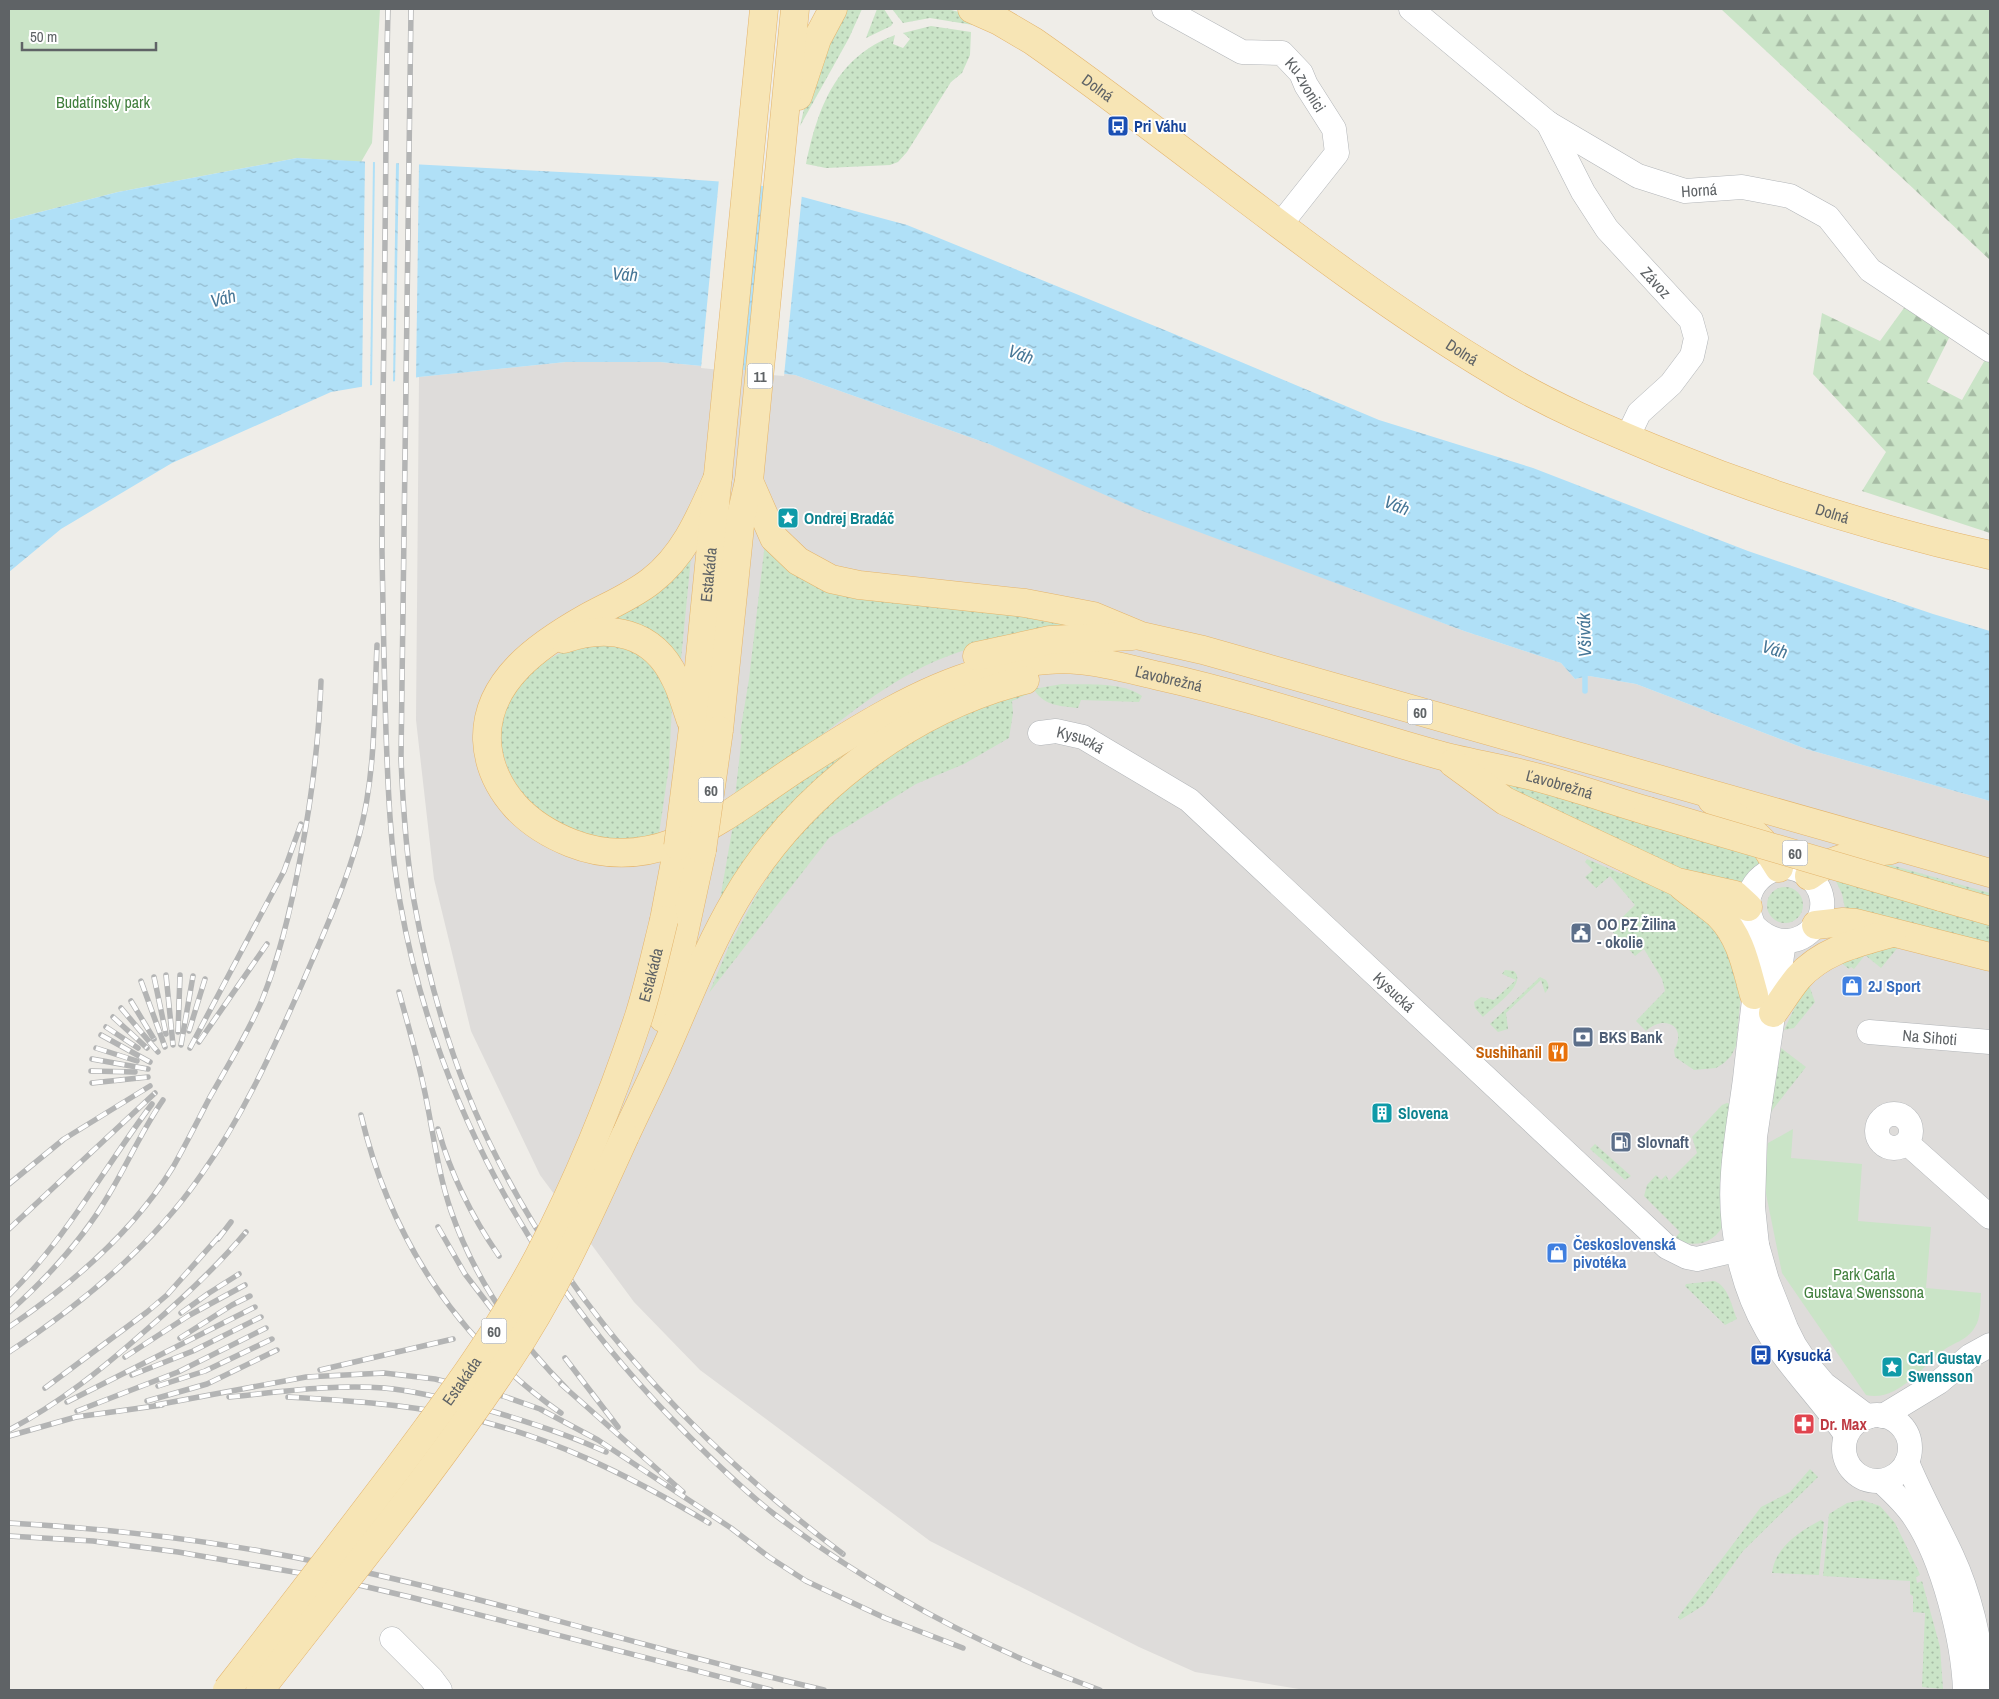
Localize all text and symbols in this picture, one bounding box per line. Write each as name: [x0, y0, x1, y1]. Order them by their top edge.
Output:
scale bar: [22, 20, 156, 52]
text: 50 m: [30, 26, 57, 47]
street label: Ku zvonici: [1280, 52, 1331, 116]
street label: Dolná: [1078, 69, 1119, 107]
park label: Budatínsky park: [56, 91, 150, 113]
bus stop icon: Pri Váhu: [1106, 114, 1130, 138]
place label: Pri Váhu: [1134, 115, 1187, 137]
street label: Horná: [1680, 178, 1718, 202]
water label: Váh: [611, 261, 639, 287]
street label: Závoz: [1636, 262, 1677, 303]
water label: Váh: [208, 283, 238, 313]
street label: Dolná: [1442, 333, 1483, 371]
water label: Váh: [1005, 338, 1037, 370]
road number: 11: [748, 364, 772, 388]
water label: Váh: [1380, 489, 1414, 521]
street label: Dolná: [1813, 497, 1853, 529]
place icon: Ondrej Bradáč: [776, 506, 800, 530]
place label: Ondrej Bradáč: [804, 507, 894, 529]
street label: Estakáda: [694, 546, 722, 603]
water label: Všivák: [1571, 612, 1597, 658]
water label: Váh: [1759, 633, 1791, 665]
street label: Ľavobrežná: [1133, 660, 1206, 697]
road number: 60: [1408, 700, 1432, 724]
street label: Kysucká: [1055, 720, 1109, 759]
street label: Ľavobrežná: [1524, 764, 1596, 804]
road number: 60: [698, 778, 724, 802]
road number: 60: [1782, 840, 1808, 866]
place label: OO PZ Žilina - okolie: [1597, 913, 1676, 953]
public building icon: OO PZ Žilina - okolie: [1569, 921, 1593, 945]
street label: Estakáda: [633, 945, 668, 1004]
street label: Kysucká: [1369, 967, 1420, 1017]
shop icon: 2J Sport: [1840, 974, 1864, 998]
place label: 2J Sport: [1868, 975, 1921, 997]
street label: Na Sihoti: [1902, 1024, 1958, 1050]
bank icon: BKS Bank: [1571, 1025, 1595, 1049]
place label: BKS Bank: [1599, 1026, 1663, 1048]
restaurant icon: Sushihanil: [1546, 1040, 1570, 1064]
place label: Sushihanil: [1476, 1041, 1542, 1063]
building icon: Slovena: [1370, 1101, 1394, 1125]
place label: Slovena: [1398, 1102, 1449, 1124]
fuel station icon: Slovnaft: [1609, 1130, 1633, 1154]
place label: Slovnaft: [1637, 1131, 1689, 1153]
place label: Československá pivotéka: [1573, 1233, 1677, 1273]
shop icon: Československá pivotéka: [1545, 1241, 1569, 1265]
park label: Park Carla Gustava Swenssona: [1804, 1263, 1925, 1303]
road number: 60: [482, 1318, 506, 1344]
bus stop icon: Kysucká: [1749, 1343, 1773, 1367]
place label: Kysucká: [1777, 1344, 1832, 1366]
place label: Carl Gustav Swensson: [1908, 1347, 1982, 1387]
street label: Estakáda: [437, 1352, 486, 1410]
place icon: Carl Gustav Swensson: [1880, 1355, 1904, 1379]
pharmacy icon: Dr. Max: [1792, 1412, 1816, 1436]
place label: Dr. Max: [1820, 1413, 1867, 1435]

